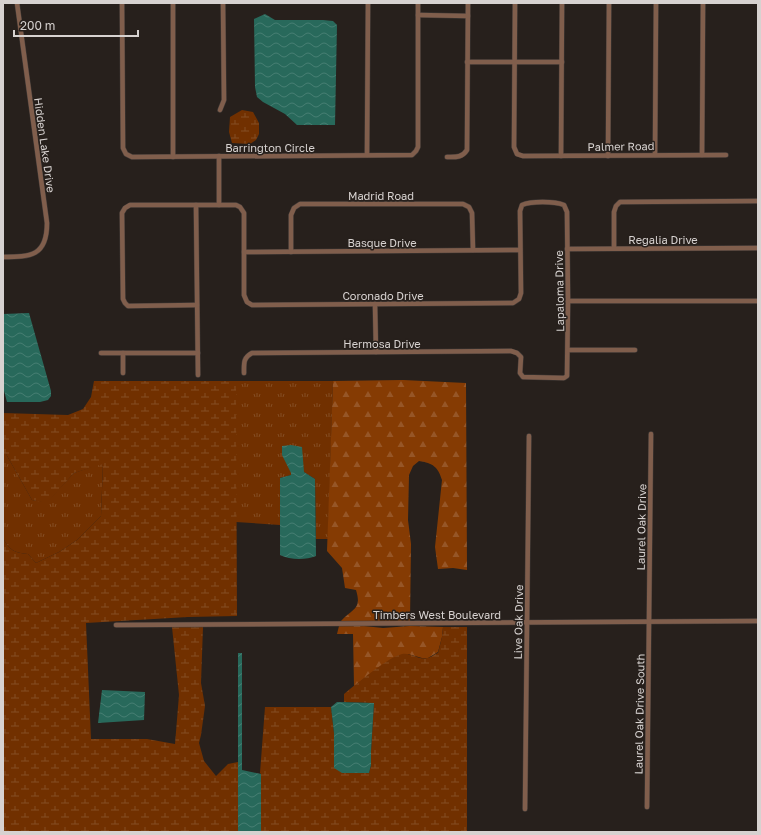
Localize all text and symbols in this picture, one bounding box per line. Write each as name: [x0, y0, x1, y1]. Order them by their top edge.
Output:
scale bar: [14, 12, 138, 38]
text: 200 m: [20, 18, 55, 33]
street label: Hidden Lake Drive: [32, 97, 58, 193]
street label: Palmer Road: [587, 139, 655, 153]
street label: Barrington Circle: [225, 141, 315, 154]
street label: Madrid Road: [348, 189, 414, 202]
street label: Regalia Drive: [628, 233, 698, 246]
street label: Basque Drive: [347, 236, 417, 249]
street label: Lapaloma Drive: [552, 250, 566, 332]
street label: Coronado Drive: [342, 289, 424, 302]
street label: Hermosa Drive: [343, 337, 421, 350]
street label: Laurel Oak Drive: [634, 484, 648, 570]
street label: Live Oak Drive: [511, 584, 525, 660]
street label: Timbers West Boulevard: [373, 608, 501, 621]
street label: Laurel Oak Drive South: [631, 653, 647, 775]

